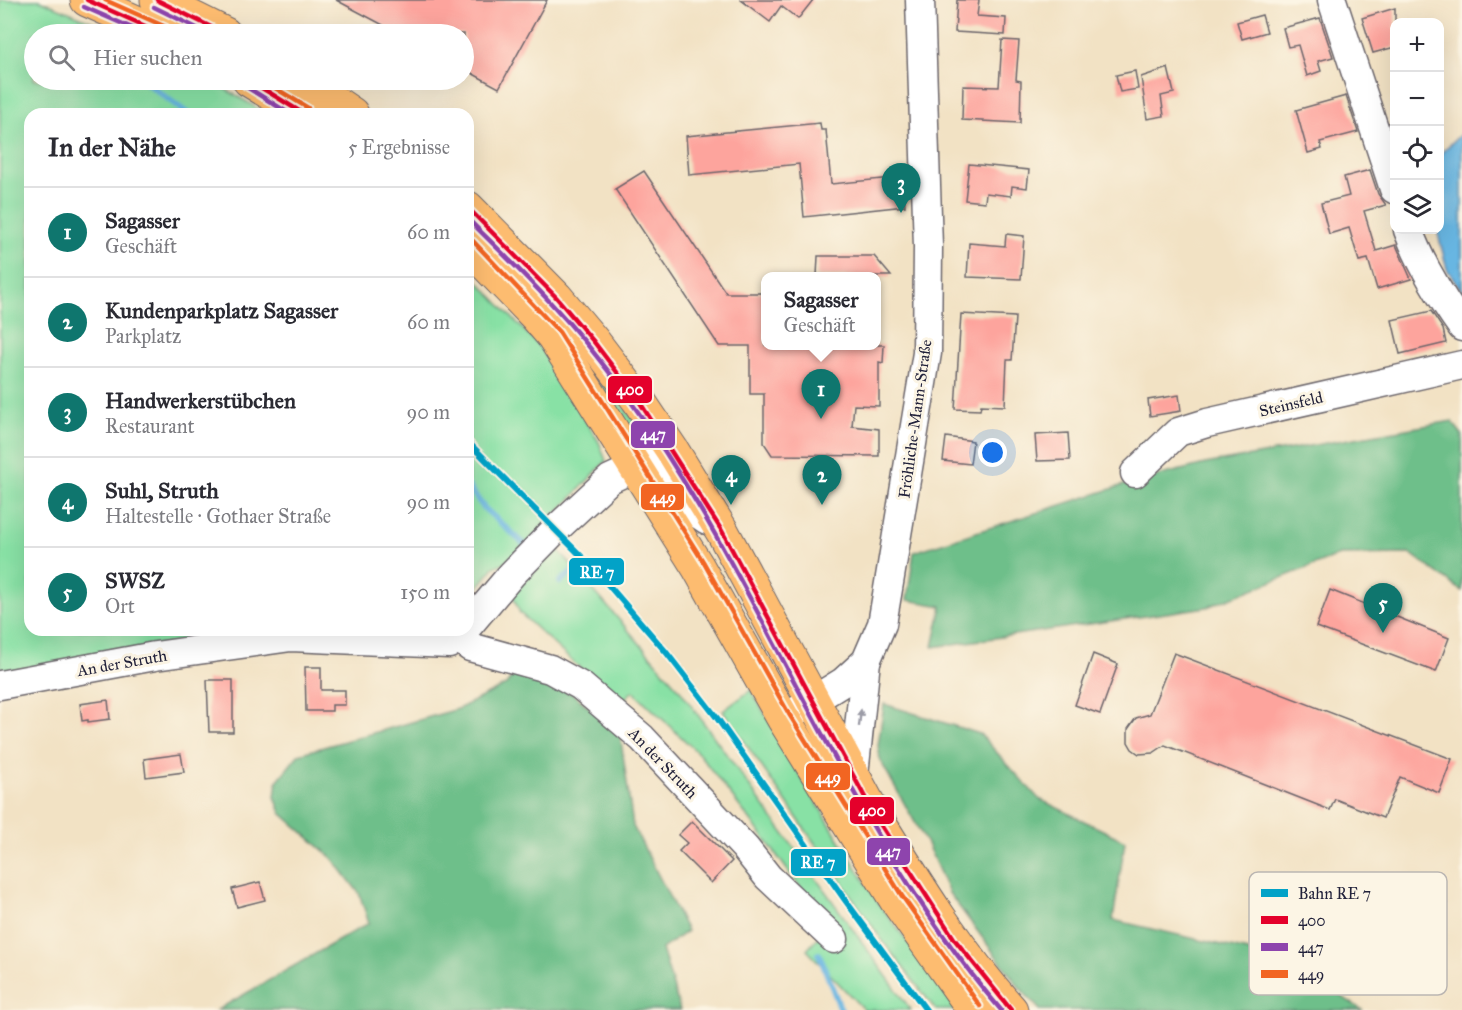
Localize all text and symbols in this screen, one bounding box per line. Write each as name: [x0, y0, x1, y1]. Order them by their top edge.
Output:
map controls: [1390, 18, 1444, 234]
button: +: [1390, 18, 1444, 72]
search box: [24, 24, 474, 90]
icon: search: [45, 41, 78, 74]
text: Hier suchen: [93, 44, 202, 71]
button: −: [1390, 72, 1444, 126]
button: locate: [1390, 126, 1444, 180]
text: In der Nähe: [48, 131, 176, 163]
text: 5 Ergebnisse: [348, 135, 450, 159]
pin: 3: [882, 164, 920, 213]
button: layers: [1390, 180, 1444, 234]
text: Sagasser: [105, 207, 180, 234]
text: 1: [64, 220, 71, 244]
text: 60 m: [407, 220, 450, 244]
text: Geschäft: [105, 234, 177, 258]
popup: [761, 272, 881, 350]
text: Sagasser: [784, 286, 858, 313]
text: Kundenparkplatz Sagasser: [105, 297, 338, 324]
text: 2: [63, 310, 72, 334]
text: 60 m: [407, 310, 450, 334]
text: Geschäft: [784, 313, 856, 337]
text: Parkplatz: [105, 324, 181, 348]
street label: Fröhliche-Mann-Straße: [894, 338, 936, 500]
pin: 1: [802, 370, 840, 419]
line badge: 400: [607, 375, 653, 404]
text: 400: [616, 380, 644, 400]
text: Handwerkerstübchen: [105, 387, 296, 414]
street label: Steinsfeld: [1257, 387, 1325, 421]
text: 3: [64, 400, 72, 424]
text: 90 m: [407, 400, 450, 424]
text: Restaurant: [105, 414, 195, 438]
line badge: 447: [630, 420, 676, 449]
text: 447: [640, 425, 666, 445]
your location: [978, 438, 1007, 467]
pin: 4: [712, 456, 750, 505]
pin: 2: [802, 456, 842, 505]
text: Suhl, Struth: [105, 477, 219, 504]
line badge: 449: [640, 483, 685, 511]
text: 449: [650, 488, 676, 508]
text: 4: [62, 490, 73, 514]
text: 90 m: [407, 490, 450, 514]
text: Haltestelle · Gothaer Straße: [105, 504, 331, 528]
line badge: RE 7: [568, 557, 625, 586]
text: RE 7: [580, 563, 615, 582]
text: SWSZ: [105, 567, 165, 594]
text: 5: [63, 580, 72, 604]
text: 150 m: [400, 580, 450, 604]
pin: 5: [1364, 584, 1402, 633]
text: Ort: [105, 594, 135, 618]
street label: An der Struth: [75, 646, 169, 680]
one-way arrow: [856, 709, 865, 728]
street label: An der Struth: [624, 723, 702, 802]
line badge: 449: [805, 762, 851, 791]
text: 449: [815, 768, 841, 788]
line badge: 400: [849, 796, 895, 825]
text: 400: [858, 801, 886, 821]
line badge: 447: [866, 837, 911, 866]
text: 447: [875, 842, 901, 862]
line badge: RE 7: [790, 848, 847, 877]
text: RE 7: [801, 853, 836, 872]
legend: [1249, 872, 1447, 995]
text: Bahn RE 7: [1298, 884, 1371, 903]
text: 400: [1298, 911, 1326, 930]
text: 447: [1298, 938, 1324, 957]
text: 449: [1298, 965, 1324, 984]

